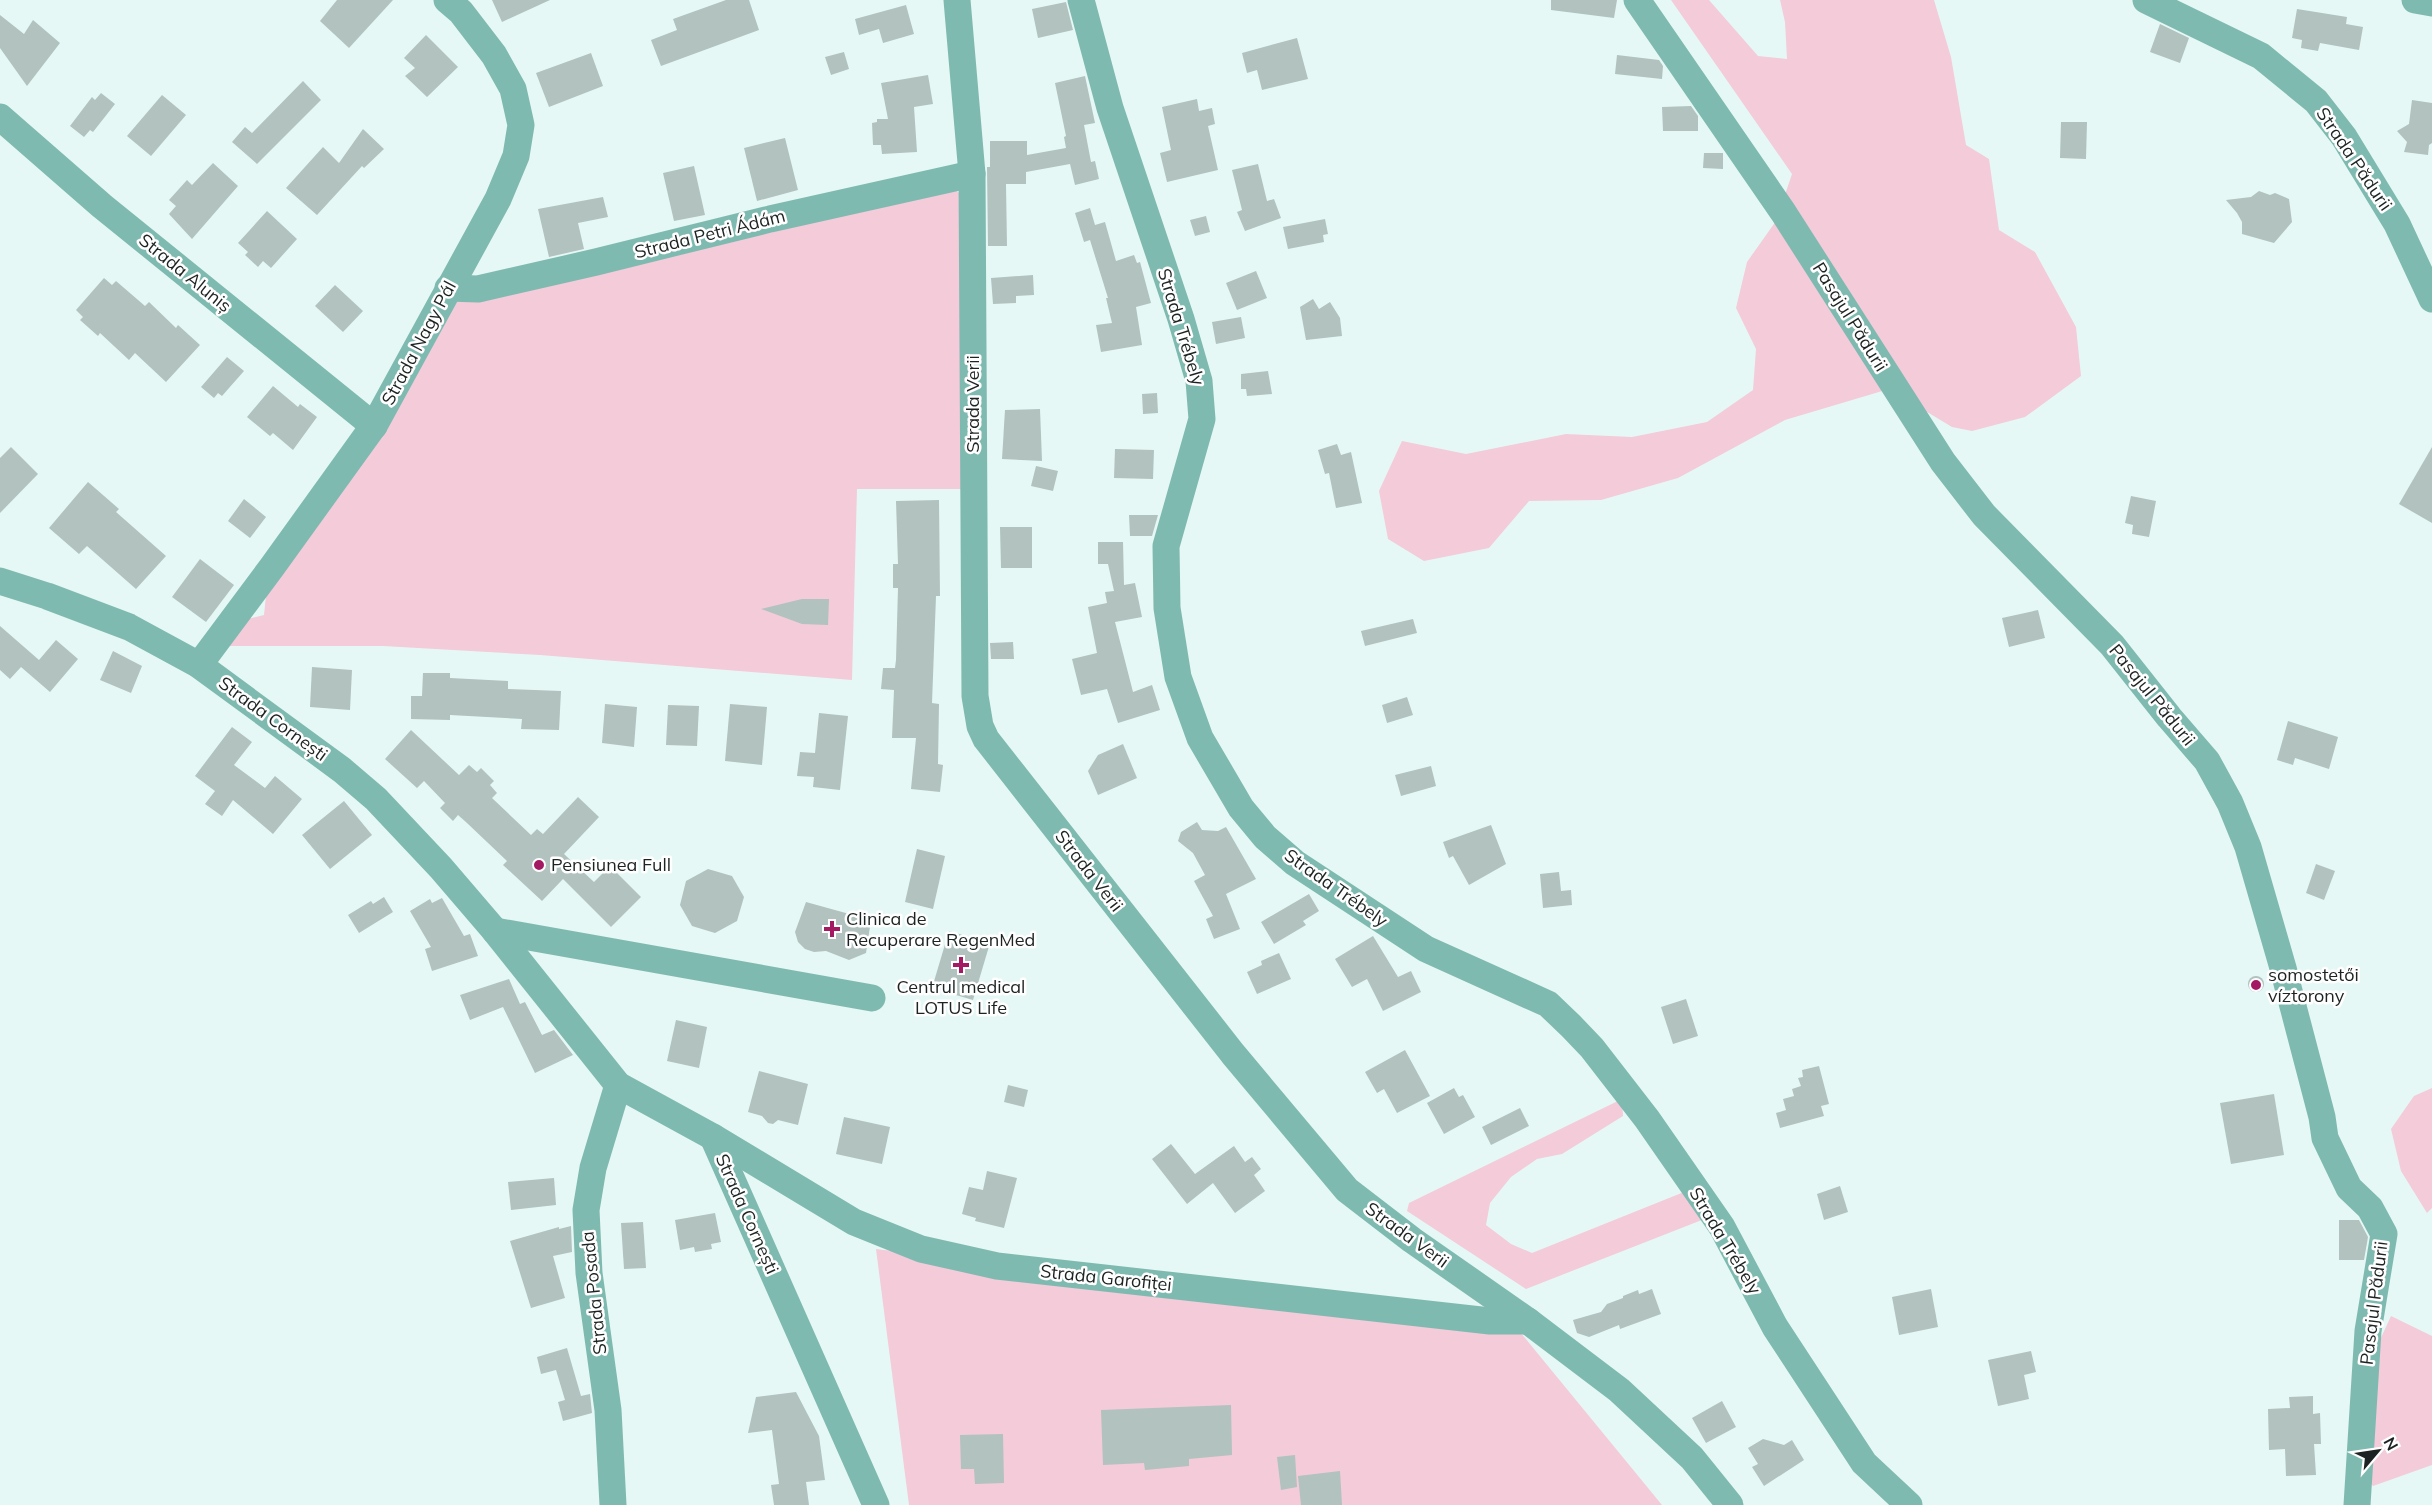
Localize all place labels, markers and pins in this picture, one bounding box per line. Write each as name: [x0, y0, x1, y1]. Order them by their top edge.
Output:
place label: Pensiunea Full: [551, 853, 671, 876]
marker: Pensiunea Full: [532, 858, 546, 872]
place label: Clinica de Recuperare RegenMed: [846, 907, 1035, 951]
marker: Clinica de Recuperare RegenMed: [823, 920, 841, 938]
marker: Centrul medical LOTUS Life: [952, 956, 970, 974]
place label: somostetői víztorony: [2268, 963, 2359, 1007]
place label: Centrul medical LOTUS Life: [897, 975, 1025, 1019]
marker: somostetői víztorony: [2249, 978, 2263, 992]

